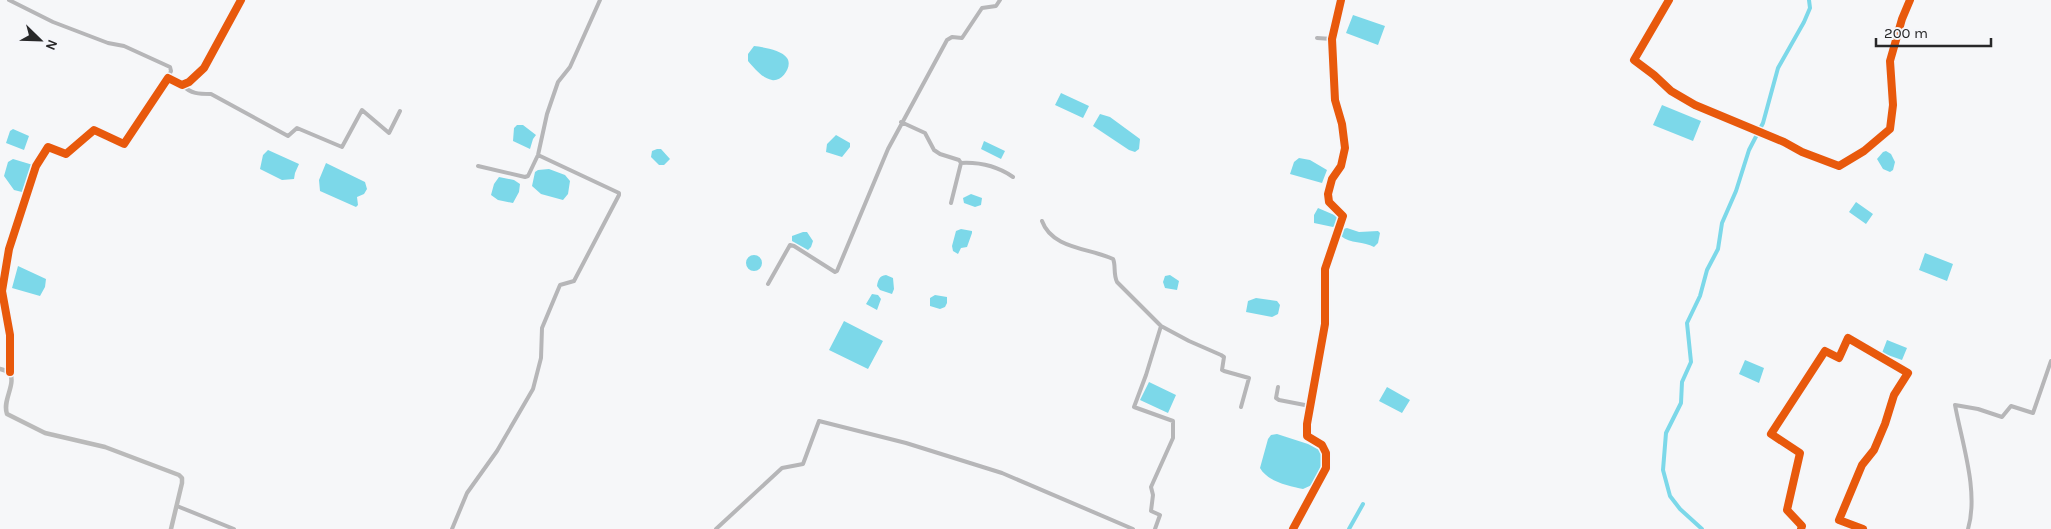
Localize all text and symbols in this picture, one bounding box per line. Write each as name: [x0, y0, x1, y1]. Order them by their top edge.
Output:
north arrow: [15, 15, 65, 65]
scale bar: [1876, 15, 1991, 47]
text: 200 m: [1884, 24, 1928, 42]
text: N: [42, 37, 61, 53]

